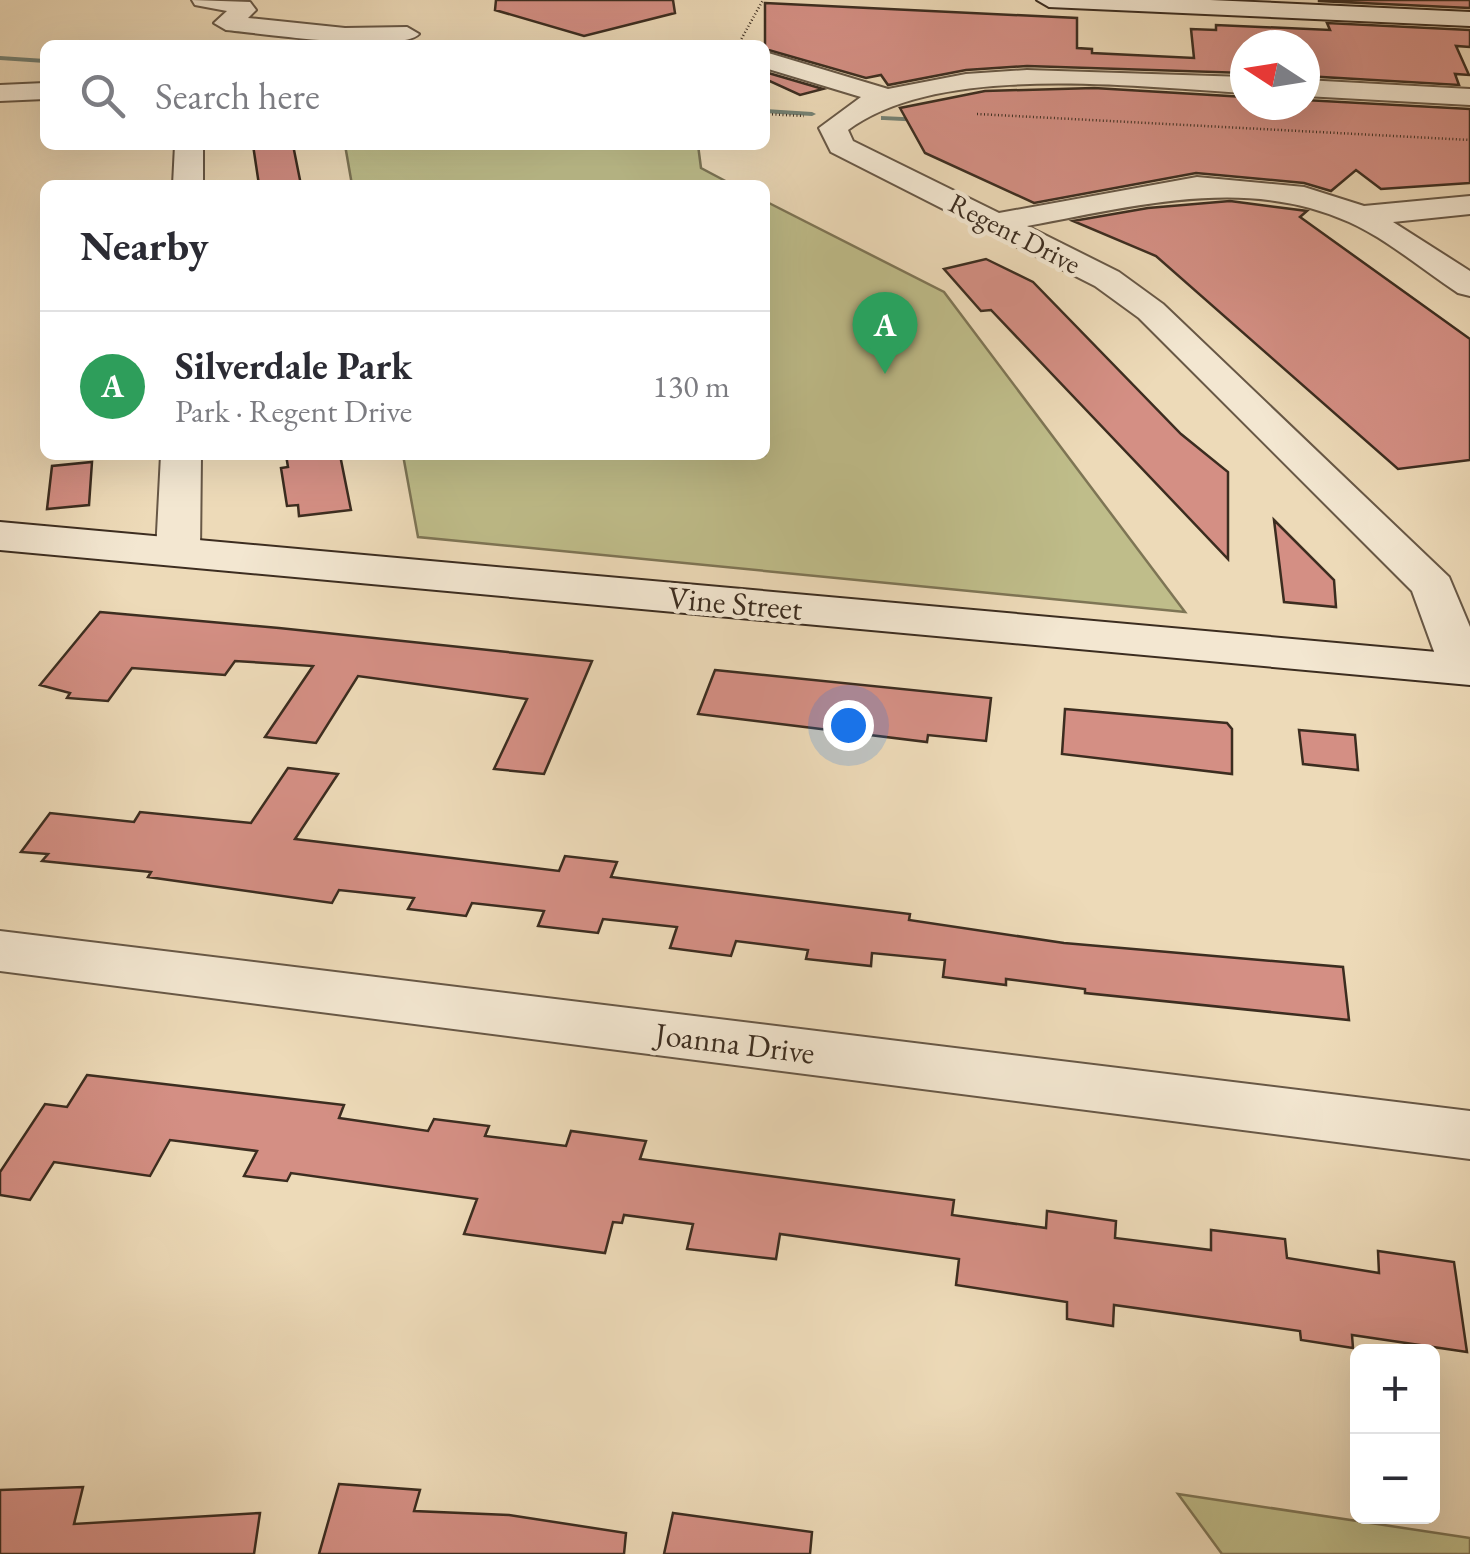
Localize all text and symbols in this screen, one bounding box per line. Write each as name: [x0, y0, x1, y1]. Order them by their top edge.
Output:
north arrow: [1230, 30, 1320, 120]
search box: [40, 40, 770, 150]
icon: search: [75, 68, 130, 123]
text: Search here: [155, 71, 320, 120]
street label: Regent Drive: [943, 185, 1087, 282]
text: Nearby: [80, 218, 209, 273]
pin: A: [852, 292, 918, 374]
text: Silverdale Park: [175, 341, 412, 390]
text: A: [101, 365, 124, 407]
text: 130 m: [653, 365, 730, 407]
text: Park · Regent Drive: [175, 390, 412, 432]
street label: Vine Street: [666, 576, 804, 630]
your location: [823, 700, 874, 751]
street label: Joanna Drive: [650, 1012, 817, 1074]
map controls: [1350, 1344, 1440, 1524]
button: +: [1350, 1344, 1440, 1434]
button: −: [1350, 1434, 1440, 1524]

